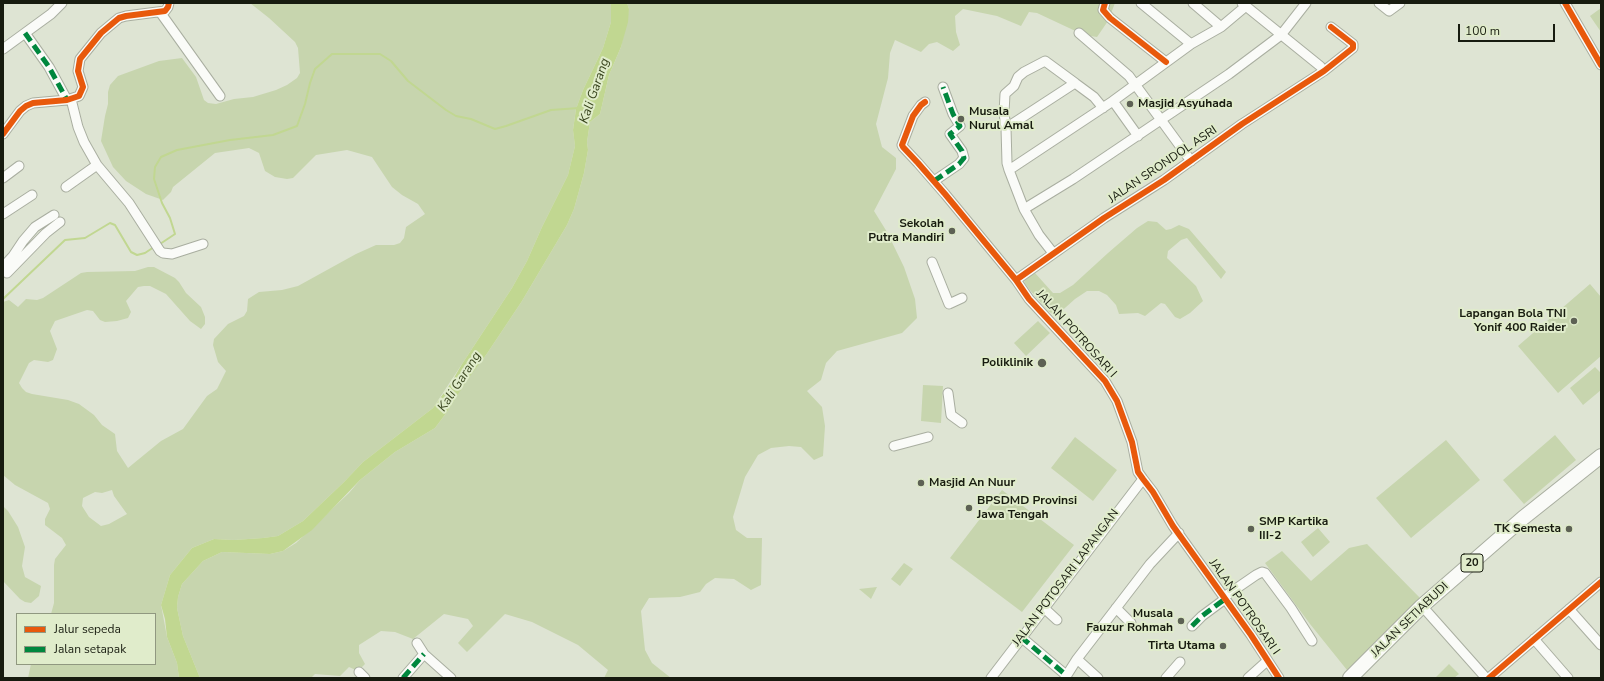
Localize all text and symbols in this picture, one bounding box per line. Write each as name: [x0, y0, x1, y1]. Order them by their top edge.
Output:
scale bar: [1460, 16, 1557, 42]
text: 100 m: [1465, 23, 1500, 39]
water label: Kali Garang: [577, 56, 613, 126]
place label: Masjid Asyuhada: [1138, 97, 1233, 111]
marker: Masjid Asyuhada: [1125, 99, 1135, 109]
place label: Musala Nurul Amal: [969, 105, 1033, 133]
marker: Musala Nurul Amal: [956, 114, 966, 124]
street label: JALAN SRONDOL ASRI: [1106, 123, 1220, 207]
place label: Sekolah Putra Mandiri: [868, 217, 944, 245]
marker: Sekolah Putra Mandiri: [947, 226, 957, 236]
street label: JALAN POTROSARI I: [1033, 287, 1119, 381]
place label: Lapangan Bola TNI Yonif 400 Raider: [1459, 307, 1566, 335]
marker: Lapangan Bola TNI Yonif 400 Raider: [1569, 316, 1579, 326]
water label: Kali Garang: [435, 349, 485, 415]
place label: Poliklinik: [982, 356, 1033, 370]
marker: Poliklinik: [1036, 357, 1048, 369]
place label: Masjid An Nuur: [929, 476, 1015, 490]
marker: Masjid An Nuur: [916, 478, 926, 488]
place label: BPSDMD Provinsi Jawa Tengah: [977, 494, 1077, 522]
marker: BPSDMD Provinsi Jawa Tengah: [964, 503, 974, 513]
street label: JALAN POTOSARI LAPANGAN: [1010, 507, 1122, 649]
place label: SMP Kartika III-2: [1259, 515, 1328, 543]
place label: TK Semesta: [1494, 522, 1561, 536]
marker: SMP Kartika III-2: [1246, 524, 1256, 534]
marker: TK Semesta: [1564, 524, 1574, 534]
road number: 20: [1461, 554, 1483, 572]
street label: JALAN POTROSARI I: [1206, 556, 1282, 658]
street label: JALAN SETIABUDI: [1368, 579, 1452, 661]
place label: Musala Fauzur Rohmah: [1086, 607, 1173, 635]
legend: [16, 613, 156, 665]
marker: Musala Fauzur Rohmah: [1176, 616, 1186, 626]
text: Jalur sepeda: [54, 621, 121, 637]
place label: Tirta Utama: [1148, 639, 1215, 653]
text: Jalan setapak: [54, 641, 126, 657]
marker: Tirta Utama: [1218, 641, 1228, 651]

